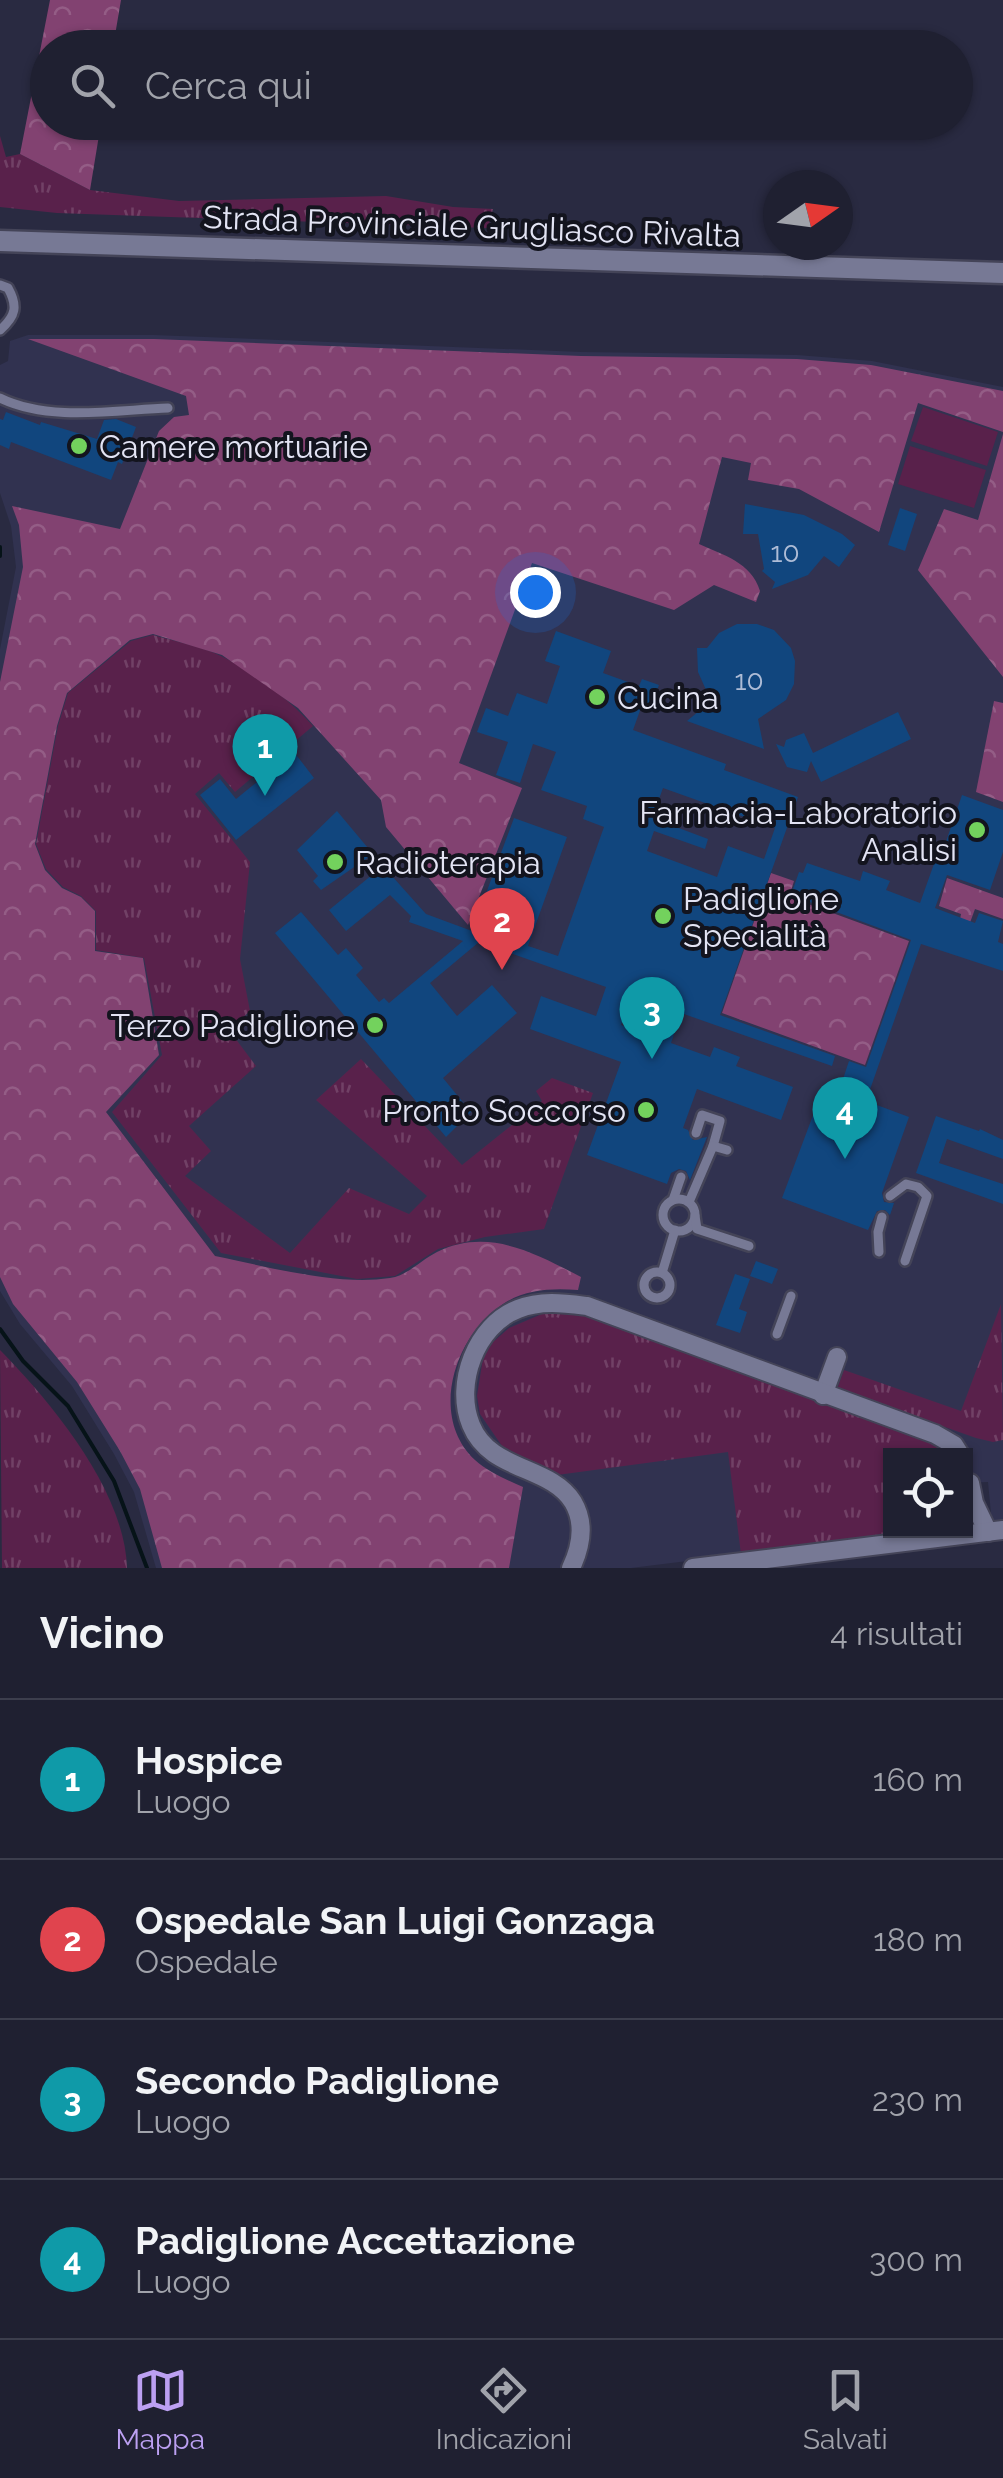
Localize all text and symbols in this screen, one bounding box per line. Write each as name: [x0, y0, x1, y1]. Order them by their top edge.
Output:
search box: [30, 30, 973, 140]
icon: search: [65, 58, 120, 113]
text: Cerca qui: [145, 63, 312, 108]
north arrow: [763, 170, 853, 260]
street label: Strada Provinciale Grugliasco Rivalta: [202, 198, 742, 254]
place label: Camere mortuarie: [99, 428, 368, 465]
marker: Camere mortuarie: [68, 435, 90, 457]
house number: 10: [770, 536, 800, 569]
your location: [510, 567, 561, 618]
house number: 10: [734, 664, 764, 697]
place label: Cucina: [617, 679, 719, 716]
marker: Cucina: [586, 686, 608, 708]
pin: 1: [232, 714, 298, 796]
place label: Farmacia-Laboratorio Analisi: [639, 794, 957, 868]
marker: Farmacia-Laboratorio Analisi: [966, 819, 988, 841]
place label: Radioterapia: [355, 844, 541, 881]
marker: Radioterapia: [324, 851, 346, 873]
place label: Padiglione Specialità: [683, 880, 839, 954]
pin: 2: [470, 888, 534, 970]
marker: Padiglione Specialità: [652, 905, 674, 927]
pin: 3: [620, 976, 684, 1059]
place label: Terzo Padiglione: [110, 1007, 355, 1044]
marker: Terzo Padiglione: [364, 1014, 386, 1036]
pin: 4: [812, 1076, 878, 1159]
place label: Pronto Soccorso: [382, 1092, 626, 1129]
marker: Pronto Soccorso: [635, 1099, 657, 1121]
map controls: [883, 1448, 973, 1538]
button: locate: [883, 1448, 973, 1538]
text: Vicino: [40, 1609, 164, 1658]
text: 4 risultati: [830, 1615, 963, 1652]
text: Hospice: [135, 1738, 283, 1783]
text: 1: [65, 1761, 80, 1798]
text: 160 m: [873, 1761, 963, 1798]
text: Luogo: [135, 1783, 230, 1820]
text: Ospedale San Luigi Gonzaga: [135, 1898, 655, 1943]
text: 2: [63, 1921, 82, 1958]
text: 180 m: [873, 1921, 963, 1958]
text: Ospedale: [135, 1943, 278, 1980]
text: Secondo Padiglione: [135, 2058, 499, 2103]
text: 3: [64, 2081, 81, 2118]
text: 230 m: [872, 2081, 963, 2118]
text: Luogo: [135, 2103, 230, 2140]
text: Padiglione Accettazione: [135, 2218, 575, 2263]
text: 4: [63, 2241, 82, 2278]
text: 300 m: [869, 2241, 963, 2278]
text: Luogo: [135, 2263, 230, 2300]
tab: Mappa: [115, 2363, 205, 2456]
tab: Indicazioni: [436, 2363, 572, 2456]
tab: Salvati: [803, 2363, 888, 2456]

